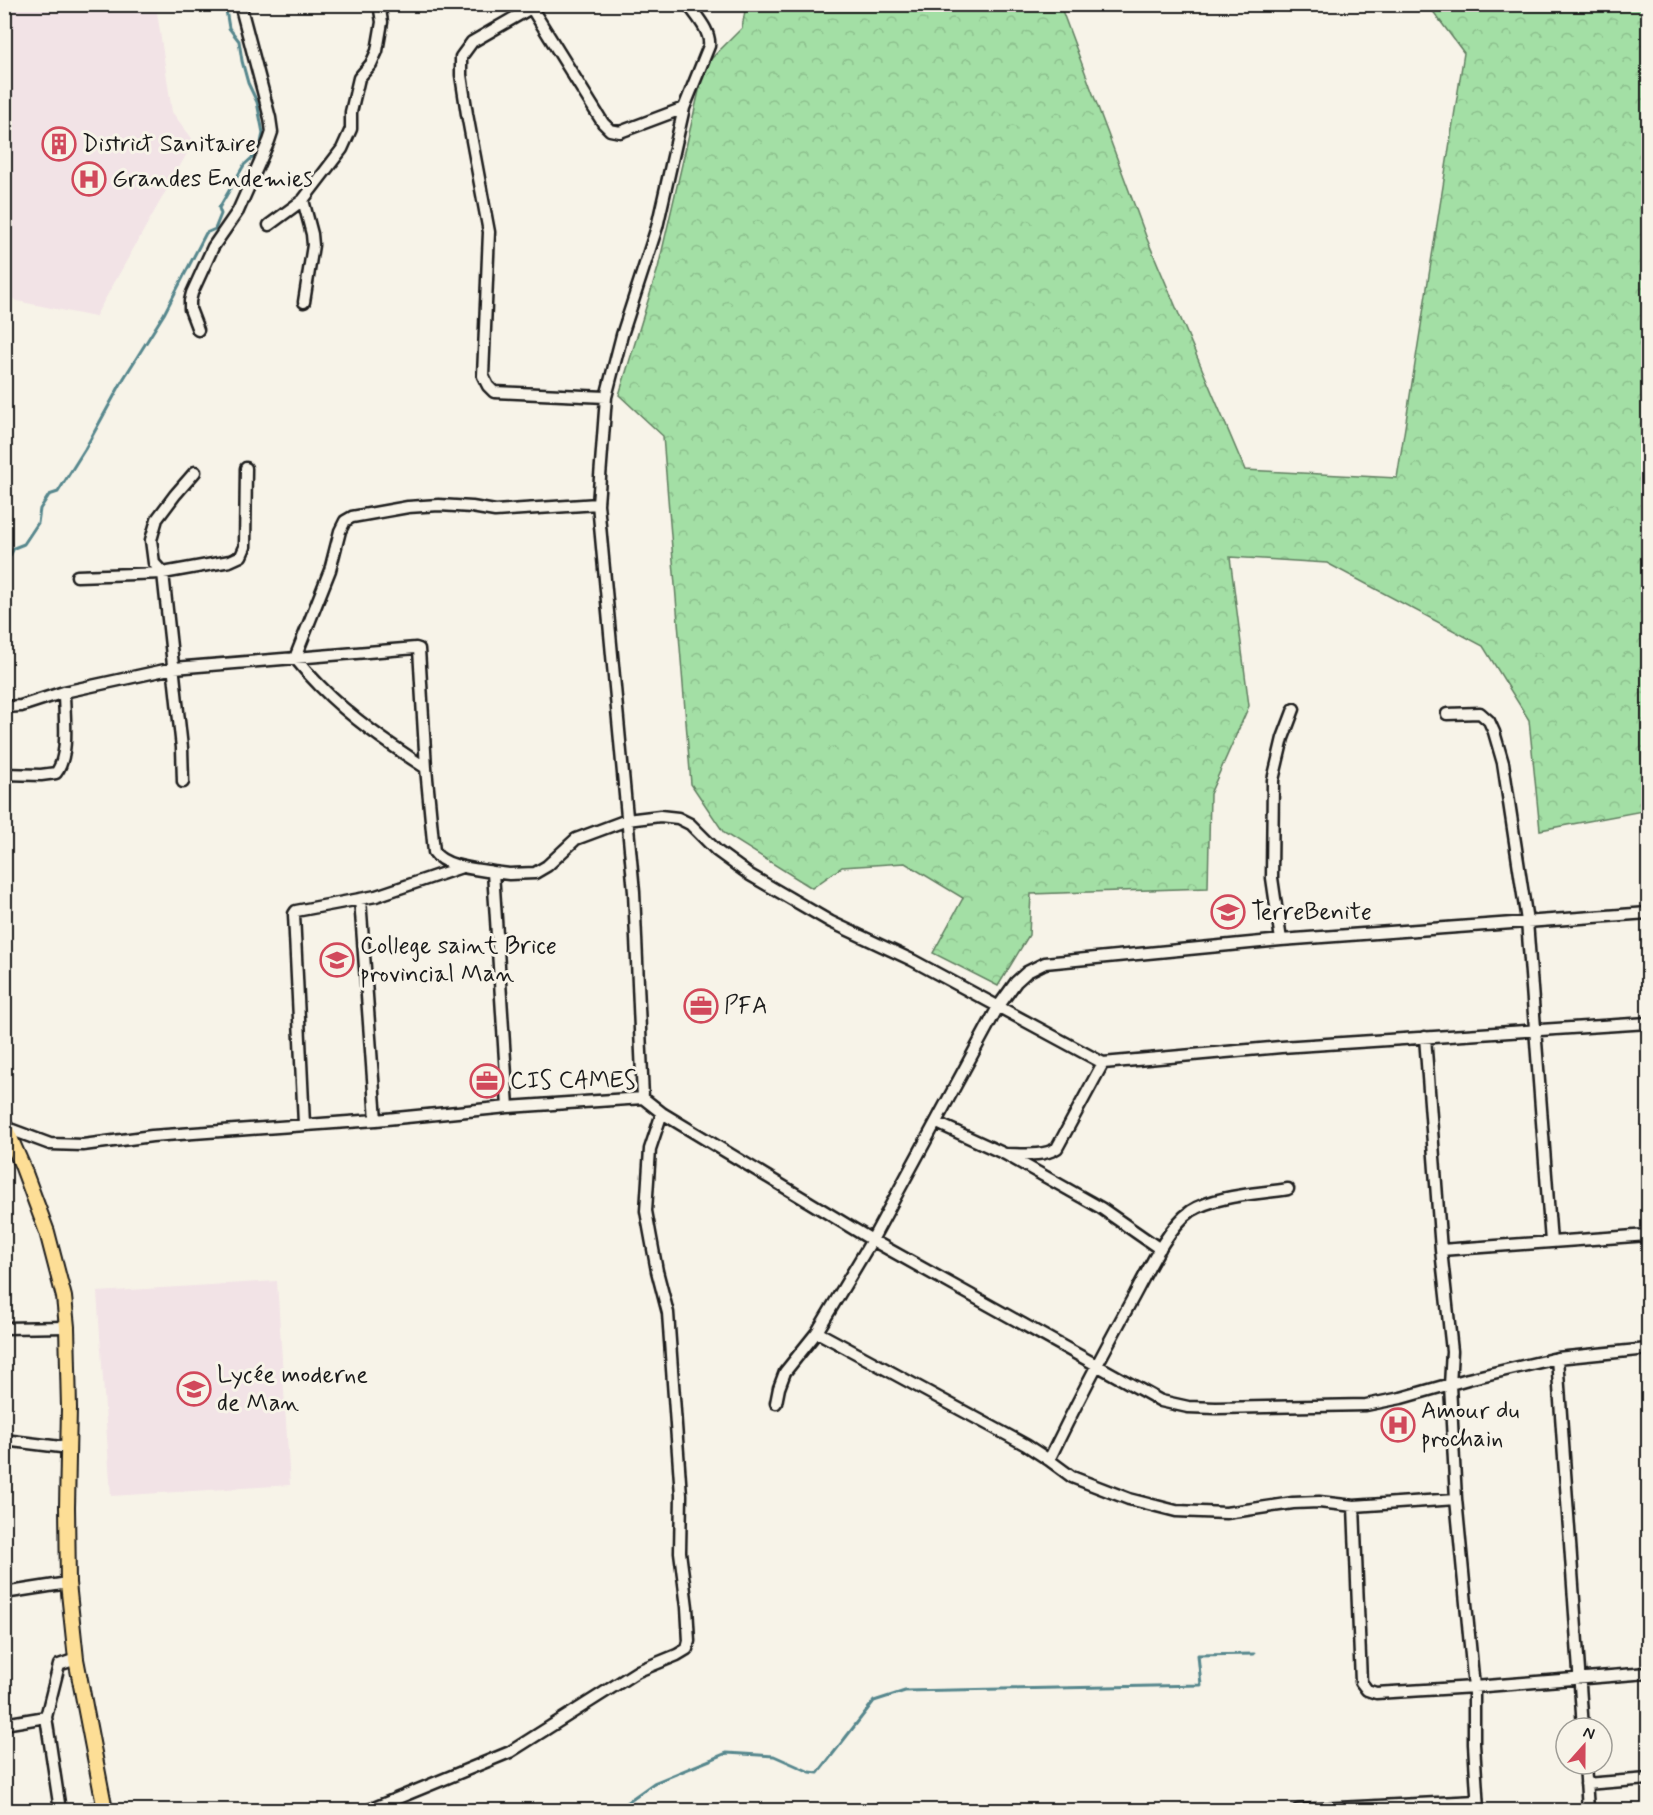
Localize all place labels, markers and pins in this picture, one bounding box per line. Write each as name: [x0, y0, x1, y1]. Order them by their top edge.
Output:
building icon: District Sanitaire: [41, 126, 77, 162]
place label: District Sanitaire: [82, 129, 256, 160]
hospital icon: Grandes Endemies: [71, 161, 107, 197]
place label: Grandes Endemies: [112, 164, 313, 195]
school or university icon: TerreBenite: [1210, 894, 1246, 930]
place label: TerreBenite: [1251, 897, 1372, 928]
place label: College saint Brice provincial Man: [360, 931, 557, 990]
school or university icon: College saint Brice provincial Man: [319, 942, 355, 978]
office icon: PFA: [683, 988, 719, 1024]
place label: PFA: [724, 991, 768, 1022]
office icon: CIS CAMES: [469, 1063, 505, 1099]
place label: CIS CAMES: [510, 1066, 636, 1097]
place label: Lycée moderne de Man: [217, 1360, 368, 1419]
school or university icon: Lycée moderne de Man: [176, 1371, 212, 1407]
place label: Amour du prochain: [1421, 1396, 1519, 1455]
hospital icon: Amour du prochain: [1380, 1407, 1416, 1443]

